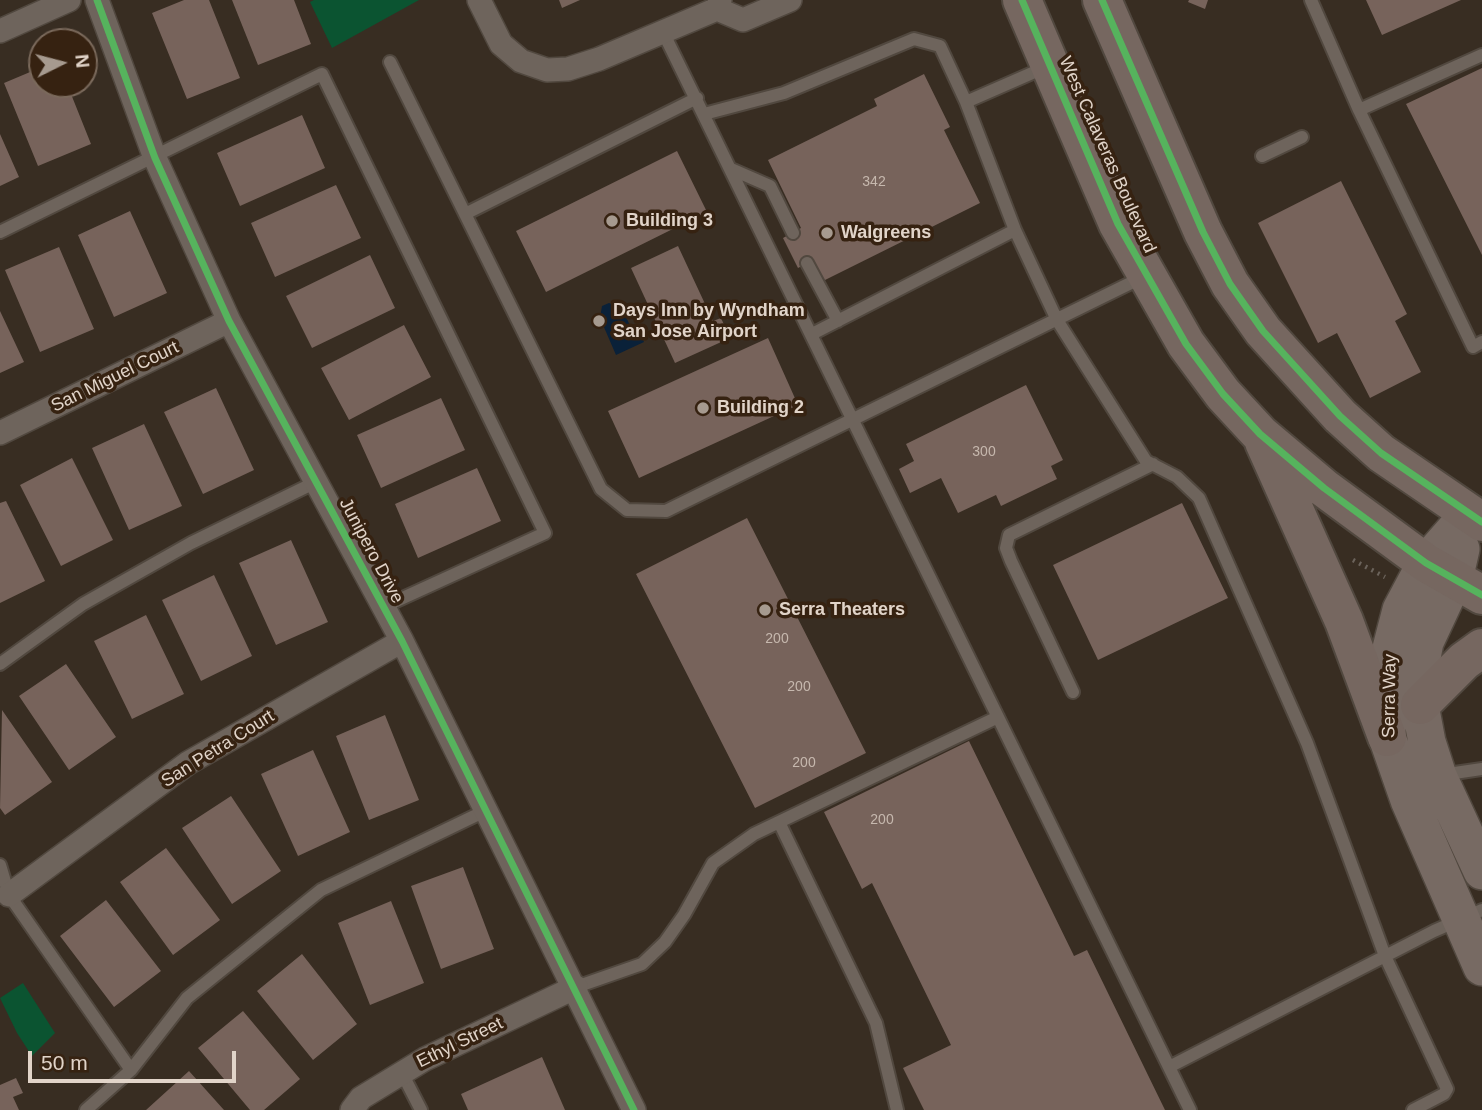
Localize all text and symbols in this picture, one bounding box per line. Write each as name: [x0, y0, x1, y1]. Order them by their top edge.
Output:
north arrow: [28, 28, 98, 98]
text: N: [71, 53, 94, 69]
street label: West Calaveras Boulevard: [1054, 53, 1160, 257]
house number: 342: [862, 174, 886, 190]
place label: Building 3: [626, 210, 713, 232]
marker: Building 3: [604, 213, 620, 229]
place label: Walgreens: [841, 222, 931, 244]
marker: Walgreens: [819, 225, 835, 241]
place label: Days Inn by Wyndham San Jose Airport: [613, 300, 805, 342]
marker: Days Inn by Wyndham San Jose Airport: [591, 313, 607, 329]
street label: San Miguel Court: [48, 337, 182, 417]
place label: Building 2: [717, 397, 804, 419]
marker: Building 2: [695, 400, 711, 416]
house number: 300: [972, 444, 996, 460]
street label: Junipero Drive: [334, 495, 408, 607]
place label: Serra Theaters: [779, 599, 905, 621]
marker: Serra Theaters: [757, 602, 773, 618]
house number: 200: [765, 631, 789, 647]
street label: Serra Way: [1378, 654, 1402, 738]
house number: 200: [787, 679, 811, 695]
street label: San Petra Court: [158, 706, 278, 792]
house number: 200: [792, 755, 816, 771]
house number: 200: [870, 812, 894, 828]
street label: Ethyl Street: [413, 1013, 507, 1073]
scale bar: [32, 1036, 240, 1080]
text: 50 m: [41, 1051, 88, 1074]

